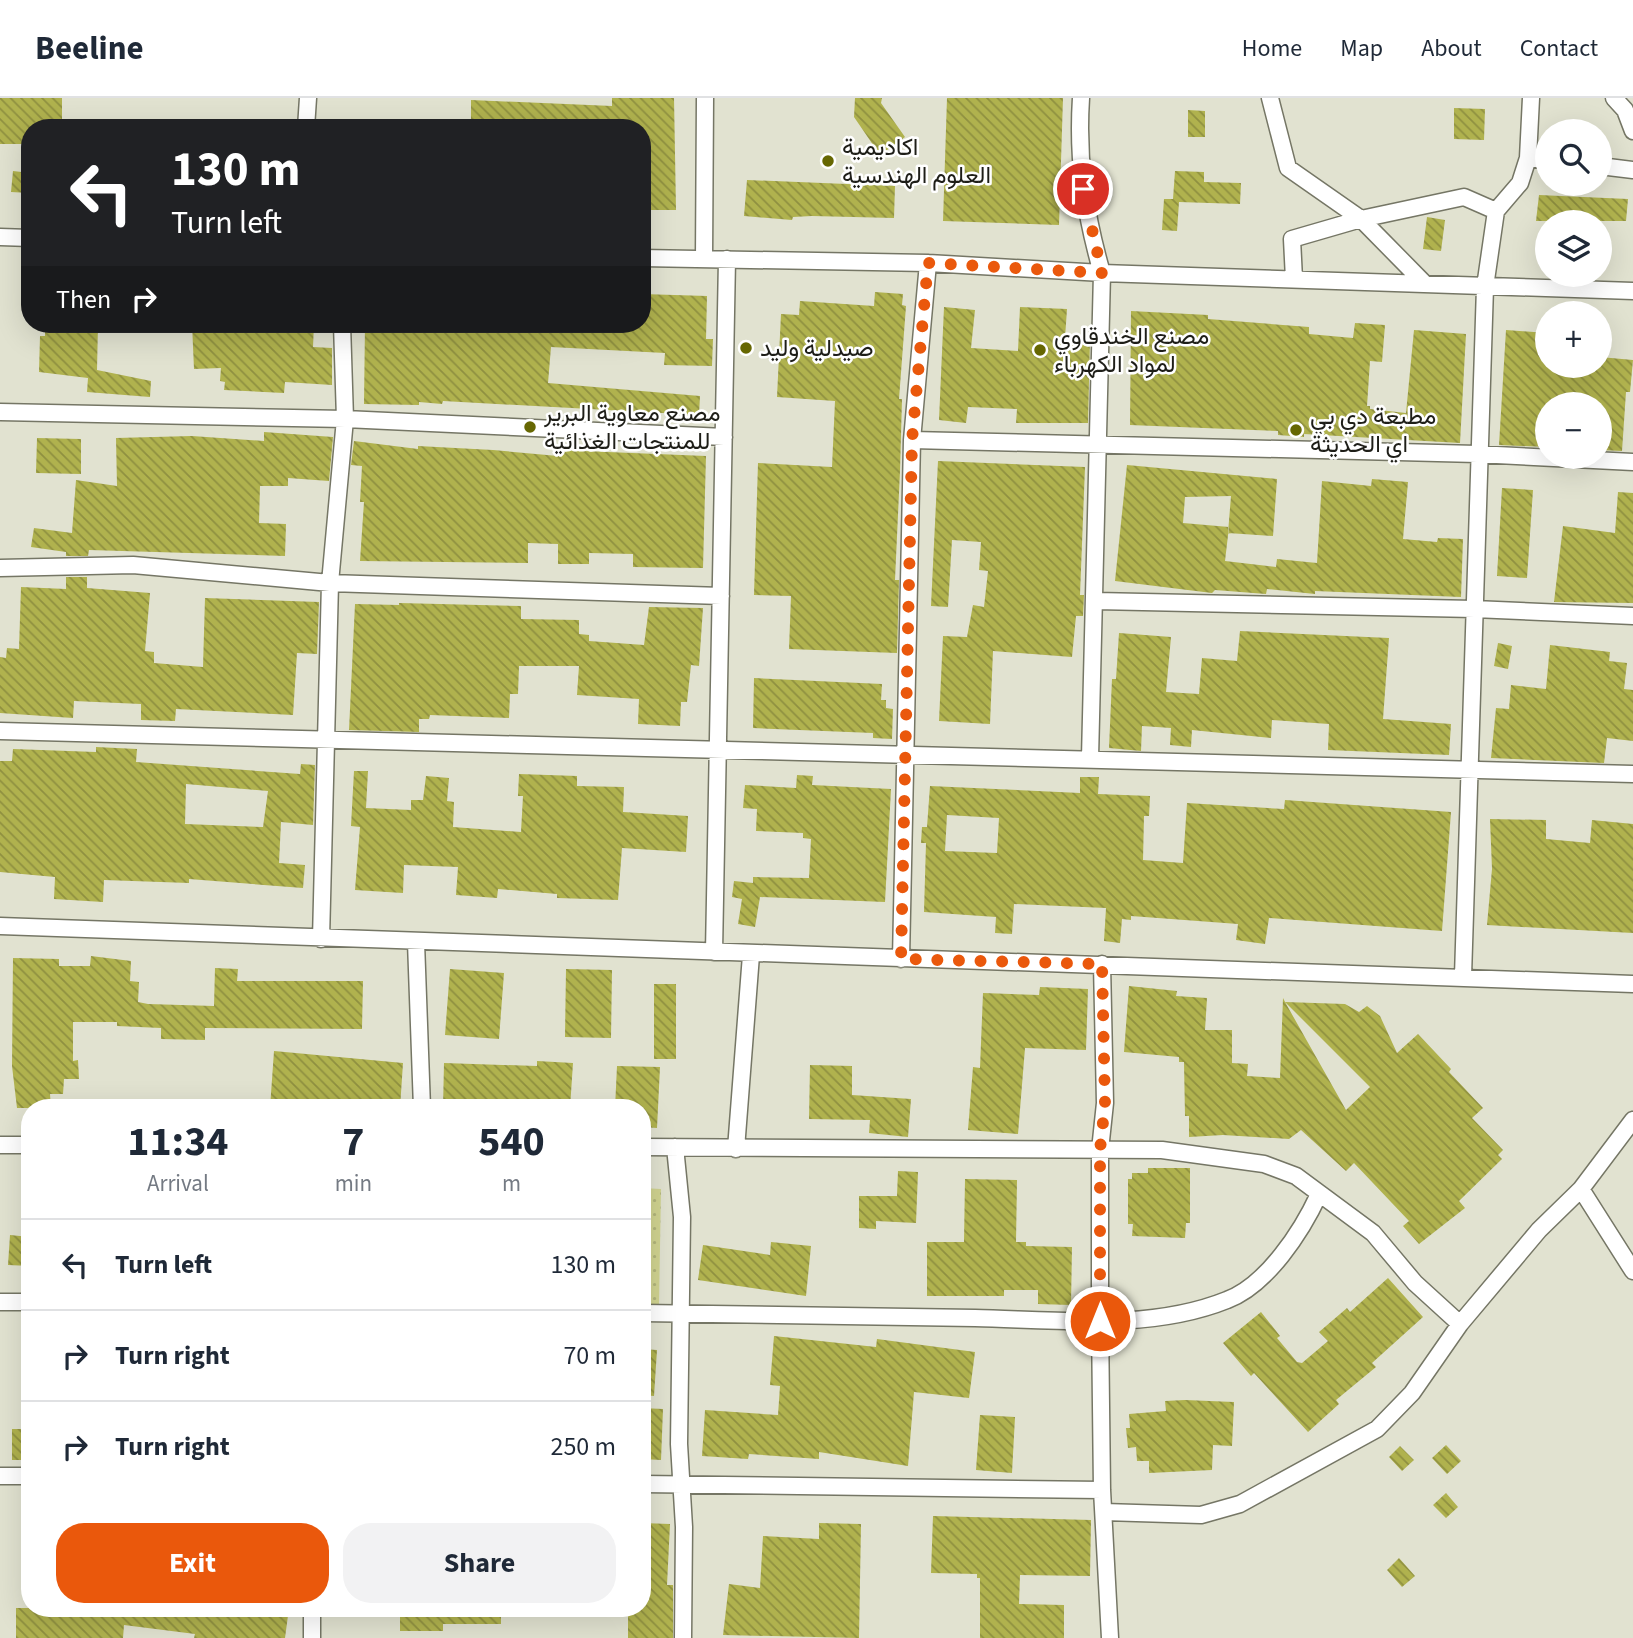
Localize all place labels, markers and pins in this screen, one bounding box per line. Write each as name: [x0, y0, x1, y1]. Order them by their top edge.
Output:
place label: اكاديمية العلوم الهندسية: [842, 130, 991, 193]
marker: اكاديمية العلوم الهندسية: [820, 153, 836, 169]
pin: [1053, 159, 1113, 219]
place label: مصنع الخندقاوي لمواد الكهرباء: [1054, 319, 1209, 382]
place label: صيدلية وليد: [760, 331, 873, 366]
marker: صيدلية وليد: [738, 340, 754, 356]
marker: مصنع الخندقاوي لمواد الكهرباء: [1032, 342, 1048, 358]
place label: مصنع معاوية البرير للمنتجات الغذائية: [543, 396, 721, 459]
place label: مطبعة دي بي اي الحديثة: [1310, 399, 1436, 463]
marker: مصنع معاوية البرير للمنتجات الغذائية: [522, 419, 538, 435]
marker: مطبعة دي بي اي الحديثة: [1288, 422, 1304, 438]

